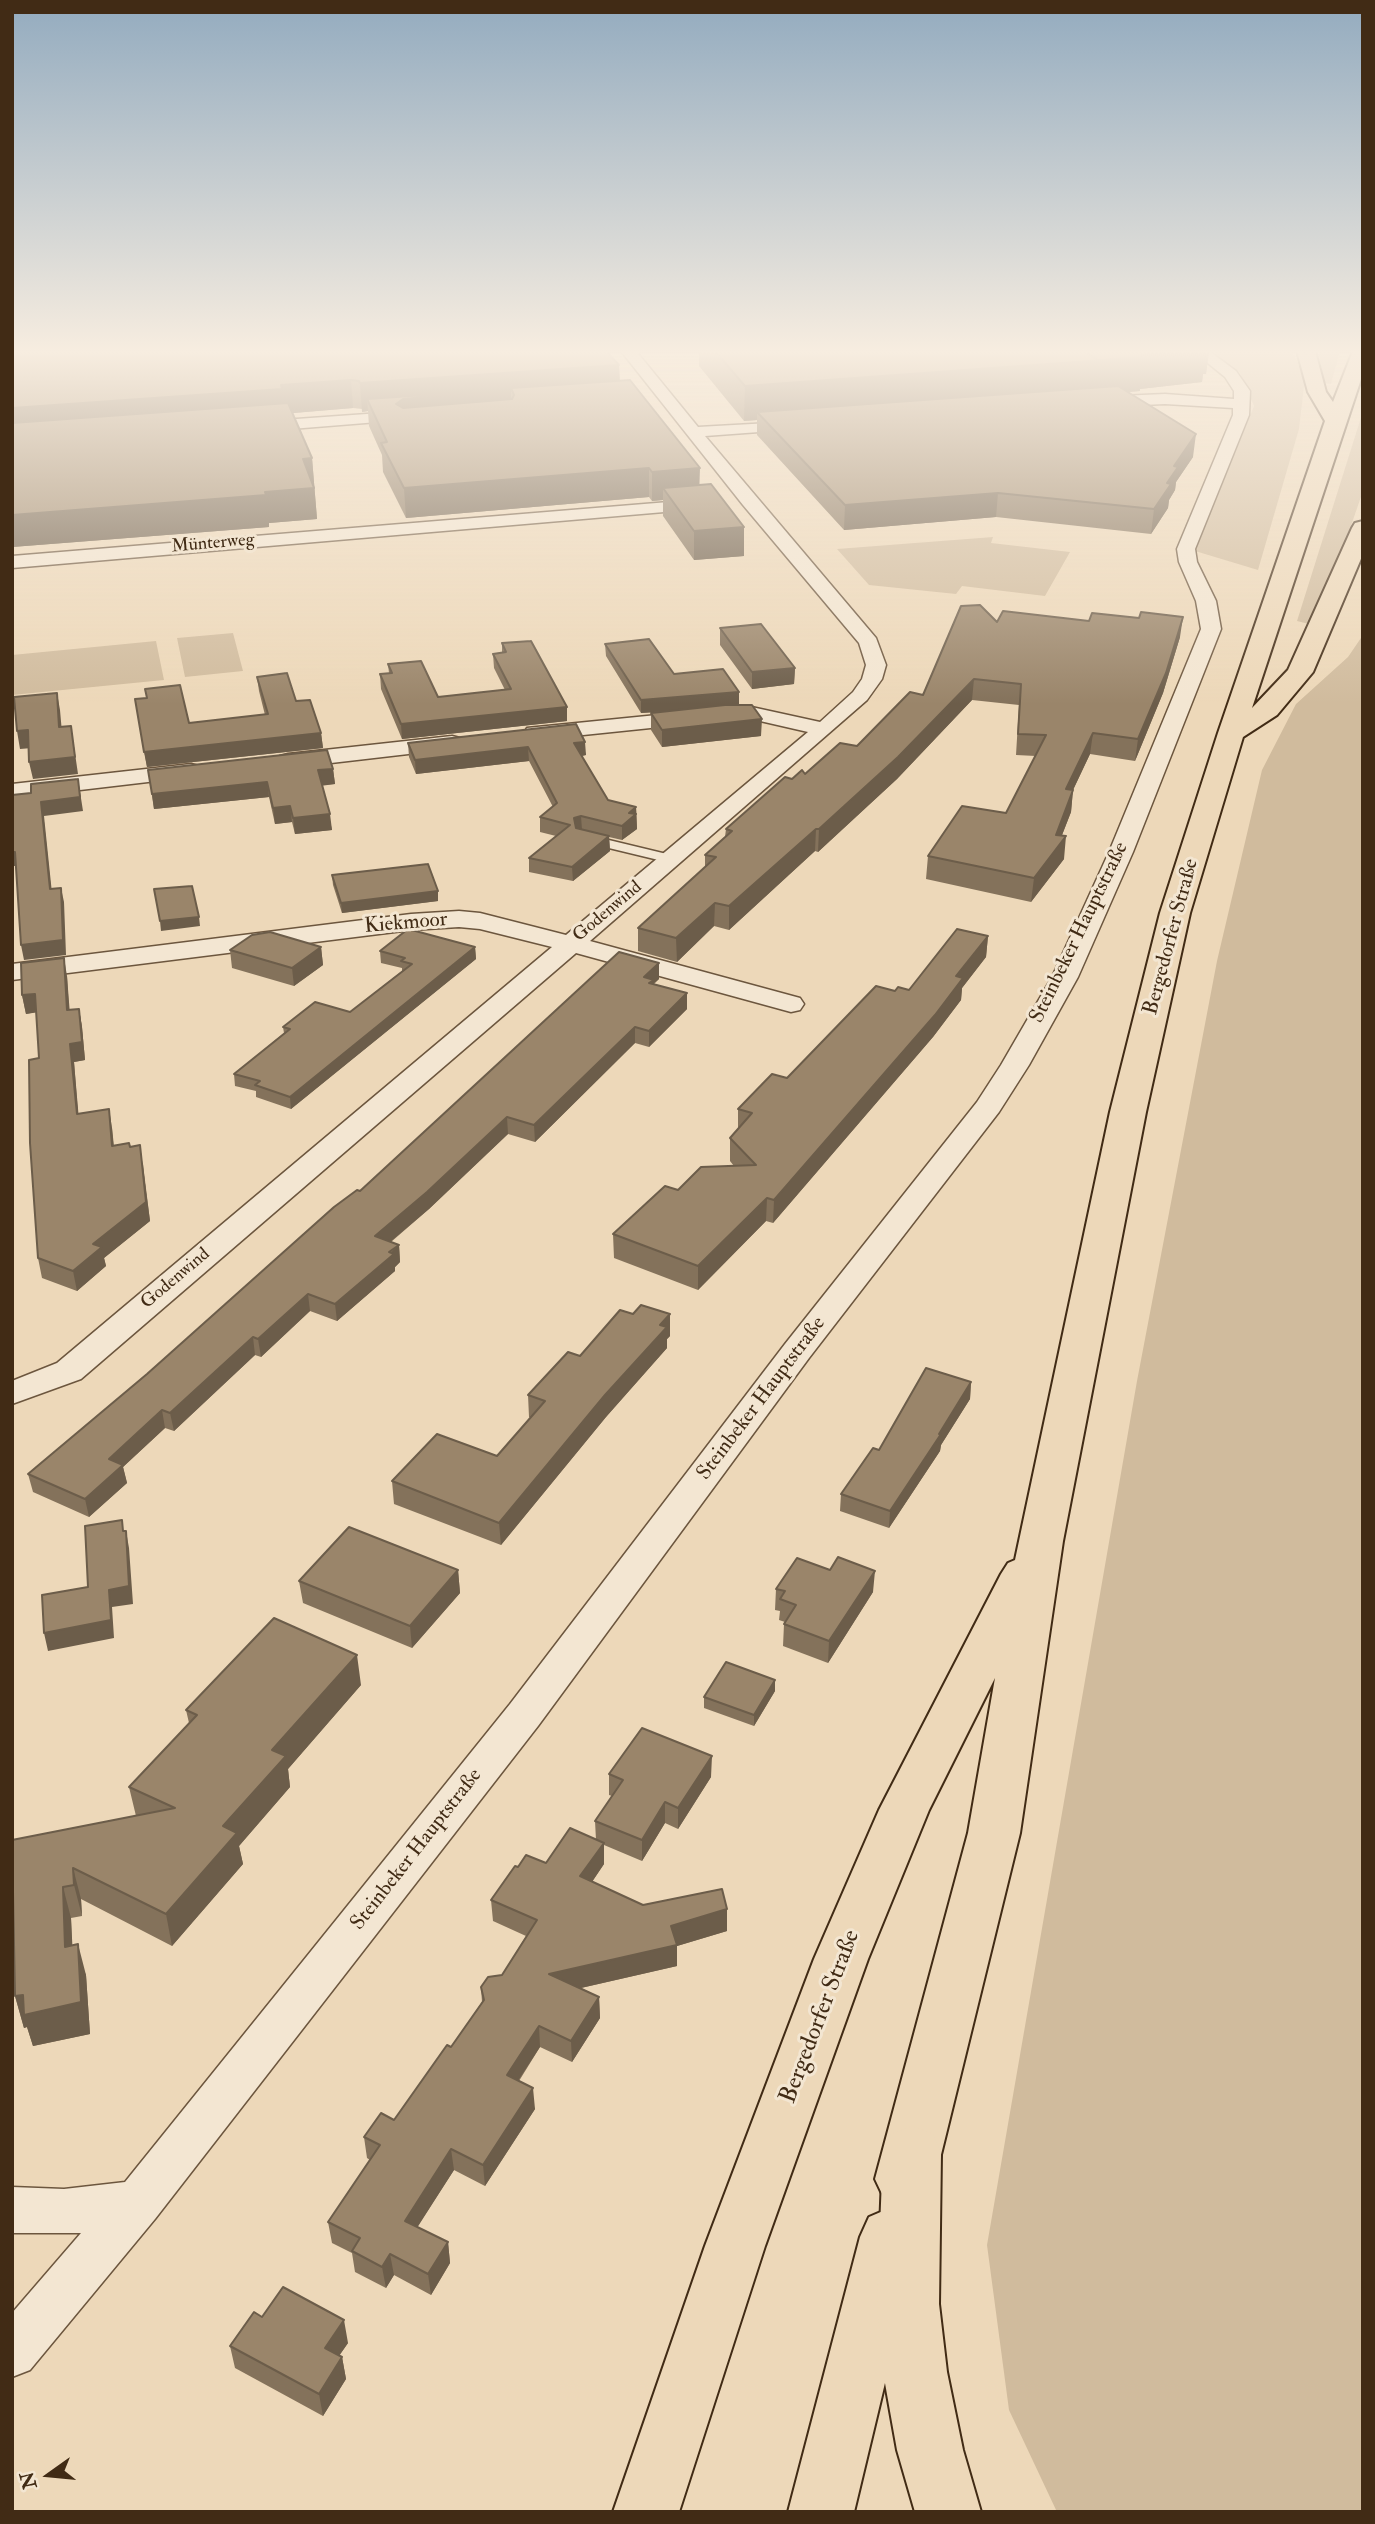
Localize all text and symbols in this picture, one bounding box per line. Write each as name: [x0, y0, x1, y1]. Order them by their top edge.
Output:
street label: Münterweg: [171, 530, 255, 558]
street label: Steinbeker Hauptstraße: [1025, 838, 1135, 1028]
street label: Bergedorfer Straße: [1139, 856, 1205, 1018]
street label: Godenwind: [569, 877, 647, 947]
street label: Kiekmoor: [363, 908, 449, 940]
street label: Godenwind: [137, 1244, 215, 1314]
street label: Steinbeker Hauptstraße: [692, 1312, 832, 1486]
street label: Steinbeker Hauptstraße: [346, 1764, 488, 1936]
street label: Bergedorfer Straße: [775, 1926, 867, 2108]
north arrow: [14, 2440, 84, 2510]
text: N: [15, 2469, 43, 2492]

